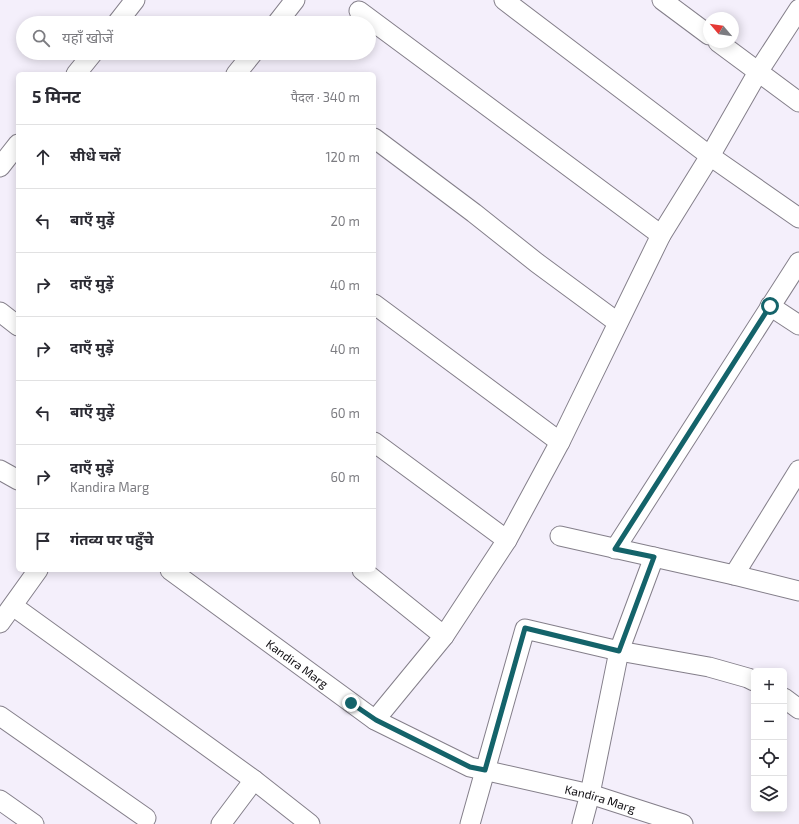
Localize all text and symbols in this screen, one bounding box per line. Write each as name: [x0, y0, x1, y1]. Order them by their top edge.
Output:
north arrow: [703, 12, 739, 48]
search box: [16, 16, 376, 60]
icon: search: [30, 27, 52, 49]
text: यहाँ खोजें: [62, 28, 113, 46]
text: 5 मिनट: [32, 86, 81, 106]
text: पैदल · 340 m: [291, 89, 360, 105]
icon: ahead: [32, 146, 54, 168]
text: सीधे चलें: [70, 146, 121, 164]
text: 120 m: [325, 149, 360, 165]
icon: left: [32, 210, 54, 232]
text: बाएँ मुड़ें: [70, 210, 114, 228]
text: 20 m: [331, 213, 360, 229]
icon: right: [32, 274, 54, 296]
text: दाएँ मुड़ें: [70, 274, 114, 292]
text: 40 m: [330, 277, 360, 293]
route start: [761, 297, 779, 315]
icon: right: [32, 338, 54, 360]
text: दाएँ मुड़ें: [70, 338, 114, 356]
text: 40 m: [330, 341, 360, 357]
icon: left: [32, 402, 54, 424]
text: बाएँ मुड़ें: [70, 402, 114, 420]
text: 60 m: [330, 405, 360, 421]
text: दाएँ मुड़ें: [70, 458, 114, 476]
icon: right: [32, 466, 54, 488]
text: 60 m: [330, 469, 360, 485]
text: Kandira Marg: [70, 479, 149, 495]
icon: arrive: [32, 530, 54, 552]
text: गंतव्य पर पहुँचे: [70, 530, 154, 548]
street label: Kandira Marg: [264, 636, 331, 691]
map controls: [751, 668, 787, 812]
button: +: [751, 668, 787, 704]
route end: [342, 694, 360, 712]
button: −: [751, 704, 787, 740]
button: locate: [751, 740, 787, 776]
button: layers: [751, 776, 787, 812]
street label: Kandira Marg: [563, 782, 638, 815]

